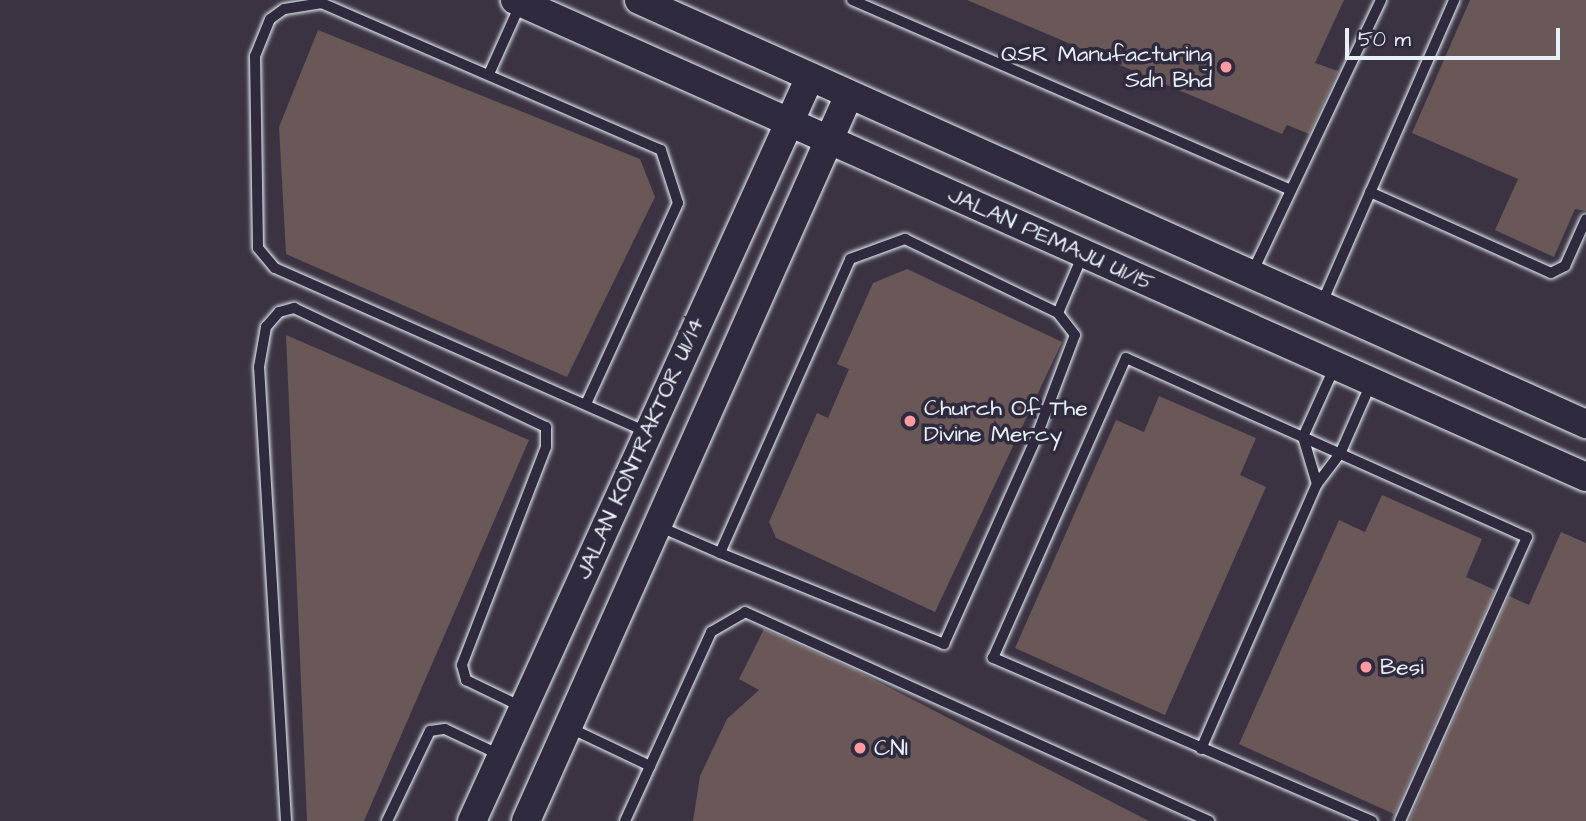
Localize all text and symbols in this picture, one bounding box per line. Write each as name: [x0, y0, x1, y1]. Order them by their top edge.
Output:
scale bar: [1348, 14, 1563, 58]
text: 50 m: [1358, 25, 1411, 54]
place label: QSR Manufacturing Sdn Bhd: [1001, 40, 1212, 94]
marker: QSR Manufacturing Sdn Bhd: [1218, 59, 1234, 75]
street label: JALAN PEMAJU U1/15: [943, 181, 1159, 297]
street label: JALAN KONTRAKTOR U1/14: [570, 312, 710, 584]
place label: Church Of The Divine Mercy: [924, 394, 1088, 448]
marker: Church Of The Divine Mercy: [902, 413, 918, 429]
place label: Besi: [1380, 653, 1424, 681]
marker: Besi: [1358, 659, 1374, 675]
place label: CNI: [874, 734, 908, 762]
marker: CNI: [852, 740, 868, 756]

